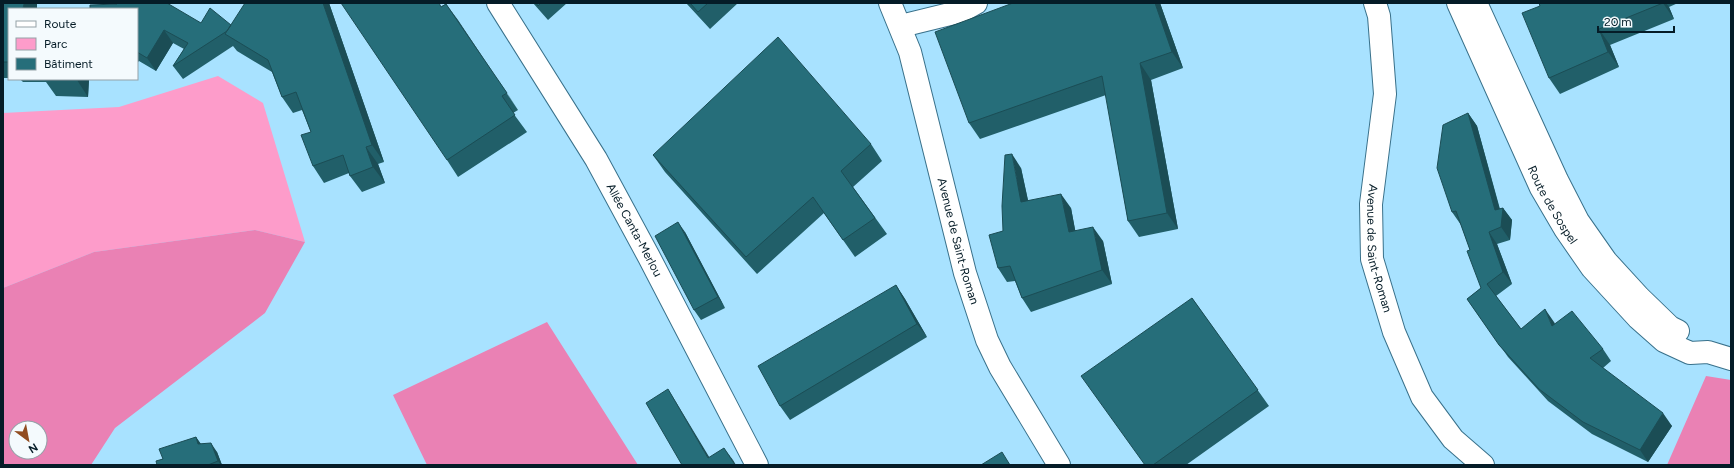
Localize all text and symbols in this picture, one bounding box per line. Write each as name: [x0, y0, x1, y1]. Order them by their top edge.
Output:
legend: [8, 8, 138, 80]
scale bar: [1598, 8, 1674, 34]
text: 20 m: [1604, 15, 1632, 29]
text: Route: [44, 17, 77, 31]
text: Parc: [44, 37, 68, 51]
text: Bâtiment: [44, 57, 93, 71]
street label: Route de Sospel: [1525, 163, 1580, 247]
street label: Avenue de Saint-Roman: [935, 176, 982, 306]
street label: Allée Canta-Merlou: [604, 181, 665, 279]
street label: Avenue de Saint-Roman: [1364, 183, 1395, 314]
north arrow: [8, 420, 48, 460]
text: N: [26, 440, 40, 456]

